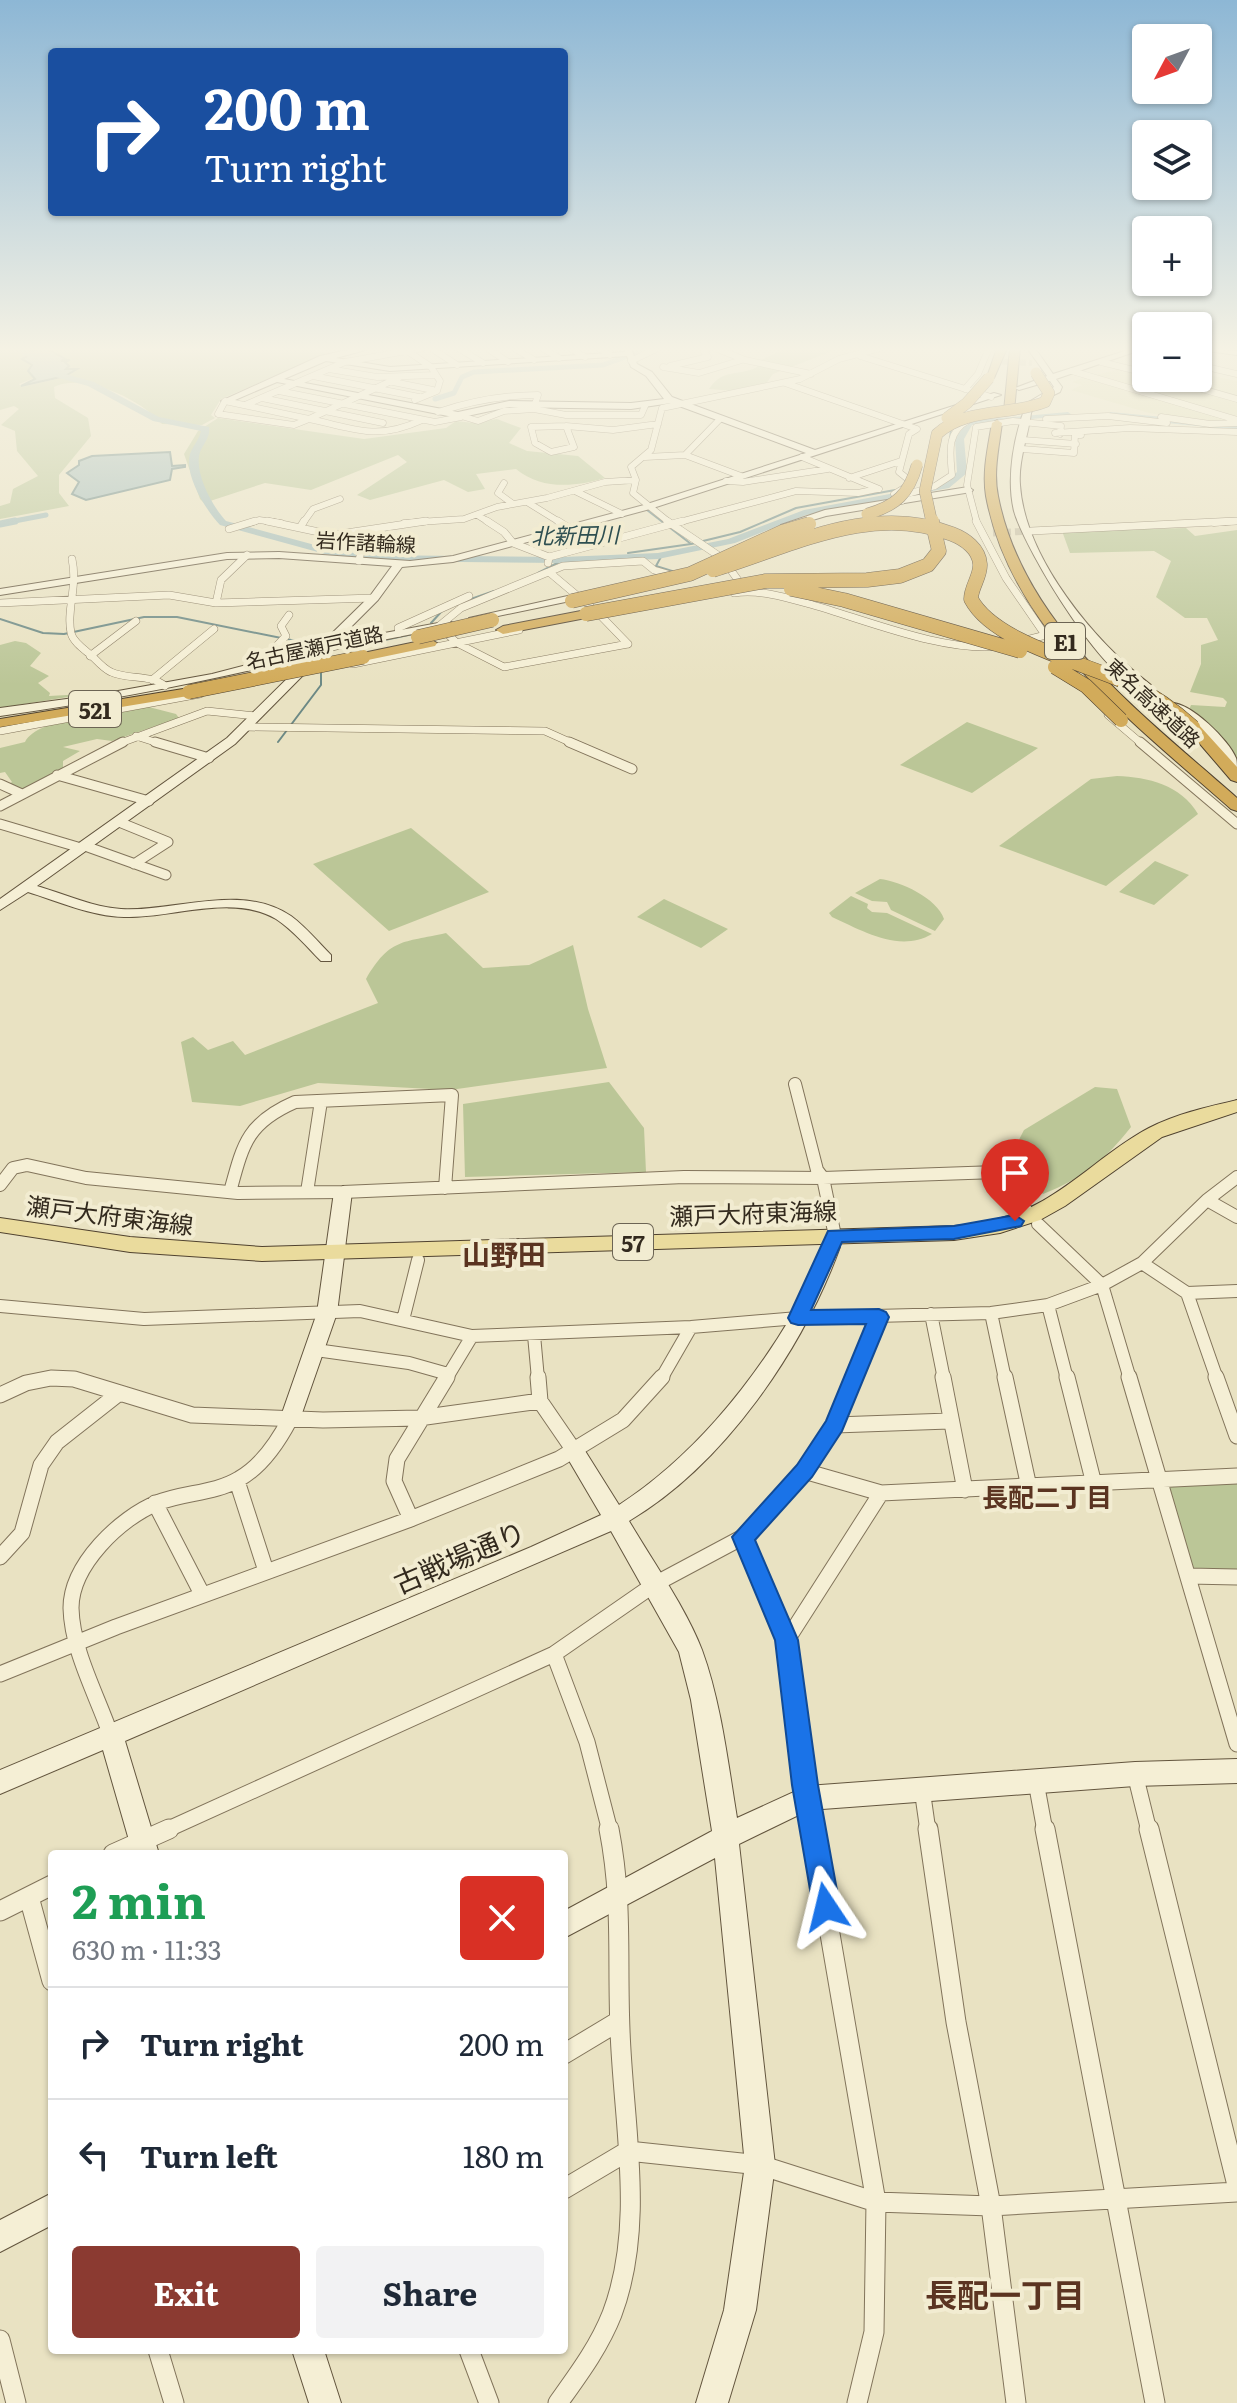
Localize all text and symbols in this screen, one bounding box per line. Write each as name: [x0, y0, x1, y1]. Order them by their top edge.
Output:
north arrow: [1132, 24, 1212, 104]
map controls: [1132, 24, 1212, 392]
text: 200 m: [204, 64, 370, 147]
icon: right: [72, 80, 176, 184]
button: layers: [1132, 120, 1212, 200]
text: Turn right: [204, 140, 387, 193]
button: +: [1132, 216, 1212, 296]
button: −: [1132, 312, 1212, 392]
water label: 北新田川: [531, 517, 621, 551]
street label: 岩作諸輪線: [315, 523, 417, 559]
street label: 名古屋瀬戸道路: [242, 617, 386, 675]
road number: E1: [1045, 623, 1085, 659]
street label: 東名高速道路: [1100, 650, 1208, 754]
road number: 521: [69, 691, 121, 727]
pin: [981, 1139, 1049, 1221]
icon: arrive: [993, 1151, 1037, 1195]
street label: 瀬戸大府東海線: [24, 1186, 196, 1242]
street label: 瀬戸大府東海線: [668, 1192, 838, 1232]
road number: 57: [613, 1224, 653, 1260]
district label: 山野田: [462, 1232, 546, 1274]
district label: 長配二丁目: [982, 1476, 1112, 1515]
street label: 古戦場通り: [386, 1509, 532, 1603]
text: 2 min: [72, 1863, 206, 1934]
position arrow: [784, 1865, 868, 1949]
button: close: [460, 1876, 544, 1960]
text: 630 m · 11:33: [72, 1929, 222, 1968]
icon: right: [72, 2021, 116, 2065]
text: Turn right: [140, 2021, 304, 2065]
text: 200 m: [459, 2021, 544, 2065]
icon: left: [72, 2133, 116, 2177]
text: Turn left: [140, 2133, 278, 2177]
text: 180 m: [463, 2133, 544, 2177]
button: Exit: [72, 2246, 300, 2338]
button: Share: [316, 2246, 544, 2338]
district label: 長配一丁目: [925, 2269, 1085, 2317]

